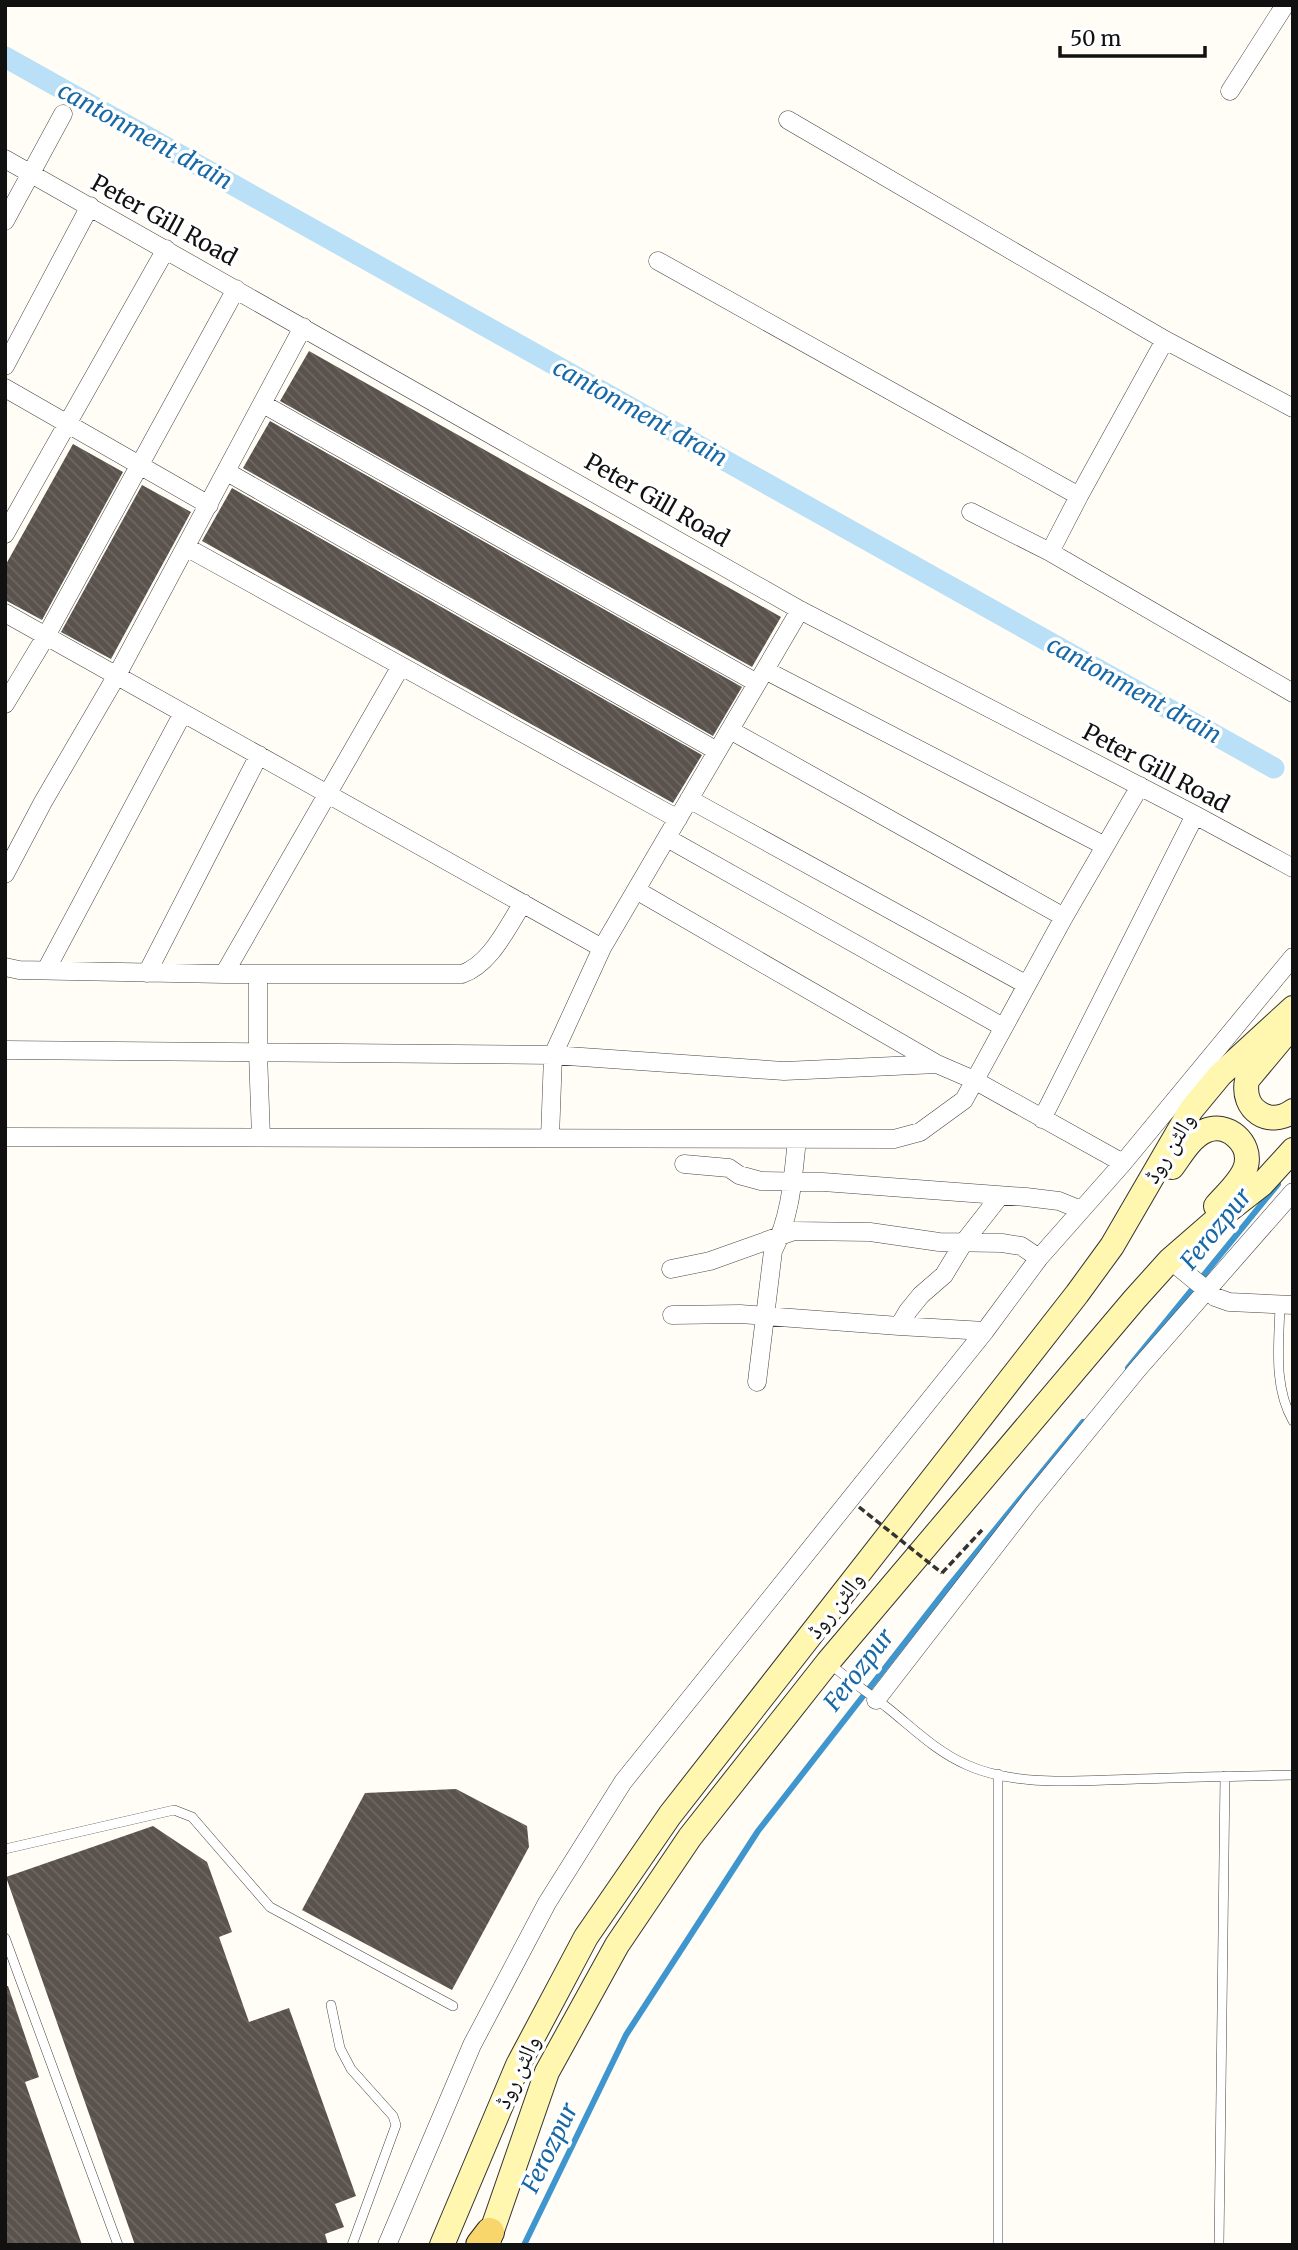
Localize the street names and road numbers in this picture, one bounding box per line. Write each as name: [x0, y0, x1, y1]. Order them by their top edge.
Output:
street label: Peter Gill Road: [86, 168, 242, 272]
street label: Peter Gill Road: [580, 446, 735, 553]
street label: Peter Gill Road: [1078, 717, 1235, 818]
street label: والٹن روڈ: [1136, 1107, 1201, 1188]
street label: والٹن روڈ: [799, 1565, 870, 1644]
street label: والٹن روڈ: [487, 2031, 546, 2113]

